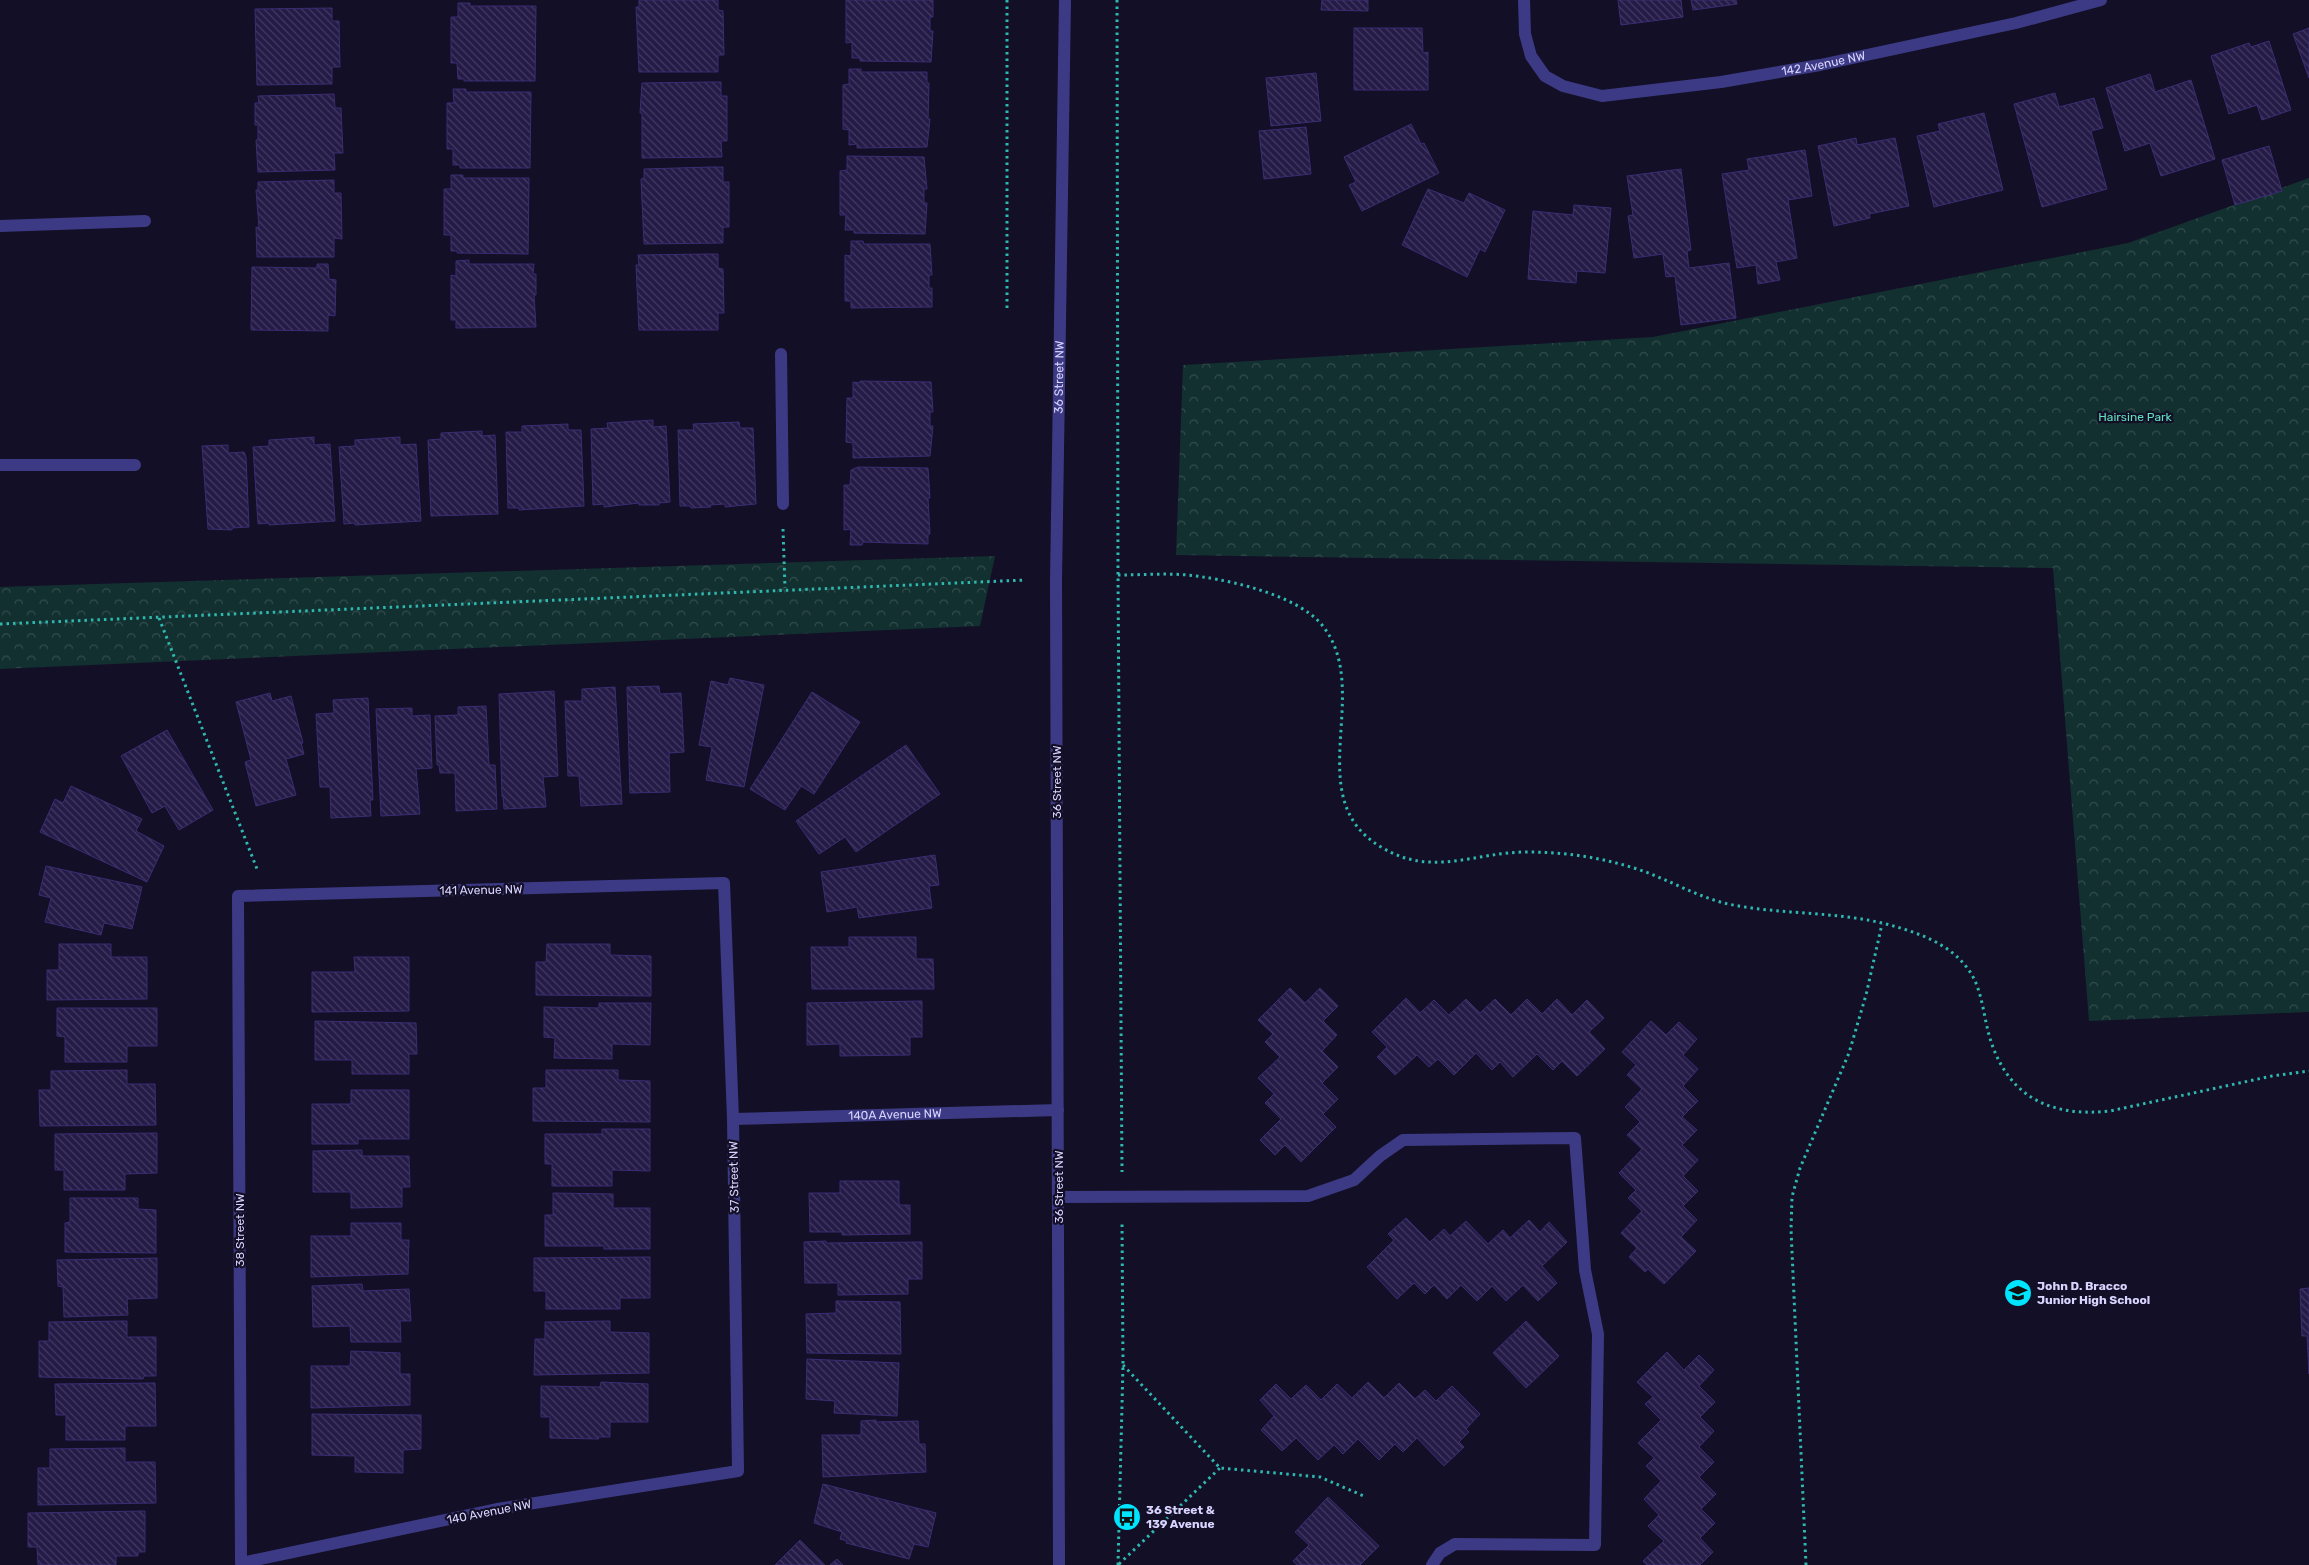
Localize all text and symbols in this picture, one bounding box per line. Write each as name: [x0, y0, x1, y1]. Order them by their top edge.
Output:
street label: 142 Avenue NW: [1780, 48, 1867, 78]
street label: 36 Street NW: [1052, 340, 1067, 414]
park label: Hairsine Park: [2098, 410, 2173, 424]
street label: 36 Street NW: [1050, 745, 1064, 818]
street label: 141 Avenue NW: [439, 882, 523, 898]
street label: 140A Avenue NW: [848, 1106, 942, 1123]
street label: 37 Street NW: [726, 1141, 742, 1213]
street label: 36 Street NW: [1052, 1150, 1066, 1223]
street label: 38 Street NW: [233, 1193, 247, 1267]
school or university icon: John D. Bracco Junior High School: [2003, 1278, 2033, 1308]
place label: John D. Bracco Junior High School: [2037, 1279, 2150, 1307]
street label: 140 Avenue NW: [446, 1497, 533, 1527]
bus stop icon: 36 Street & 139 Avenue: [1112, 1502, 1142, 1532]
place label: 36 Street & 139 Avenue: [1146, 1503, 1215, 1531]

